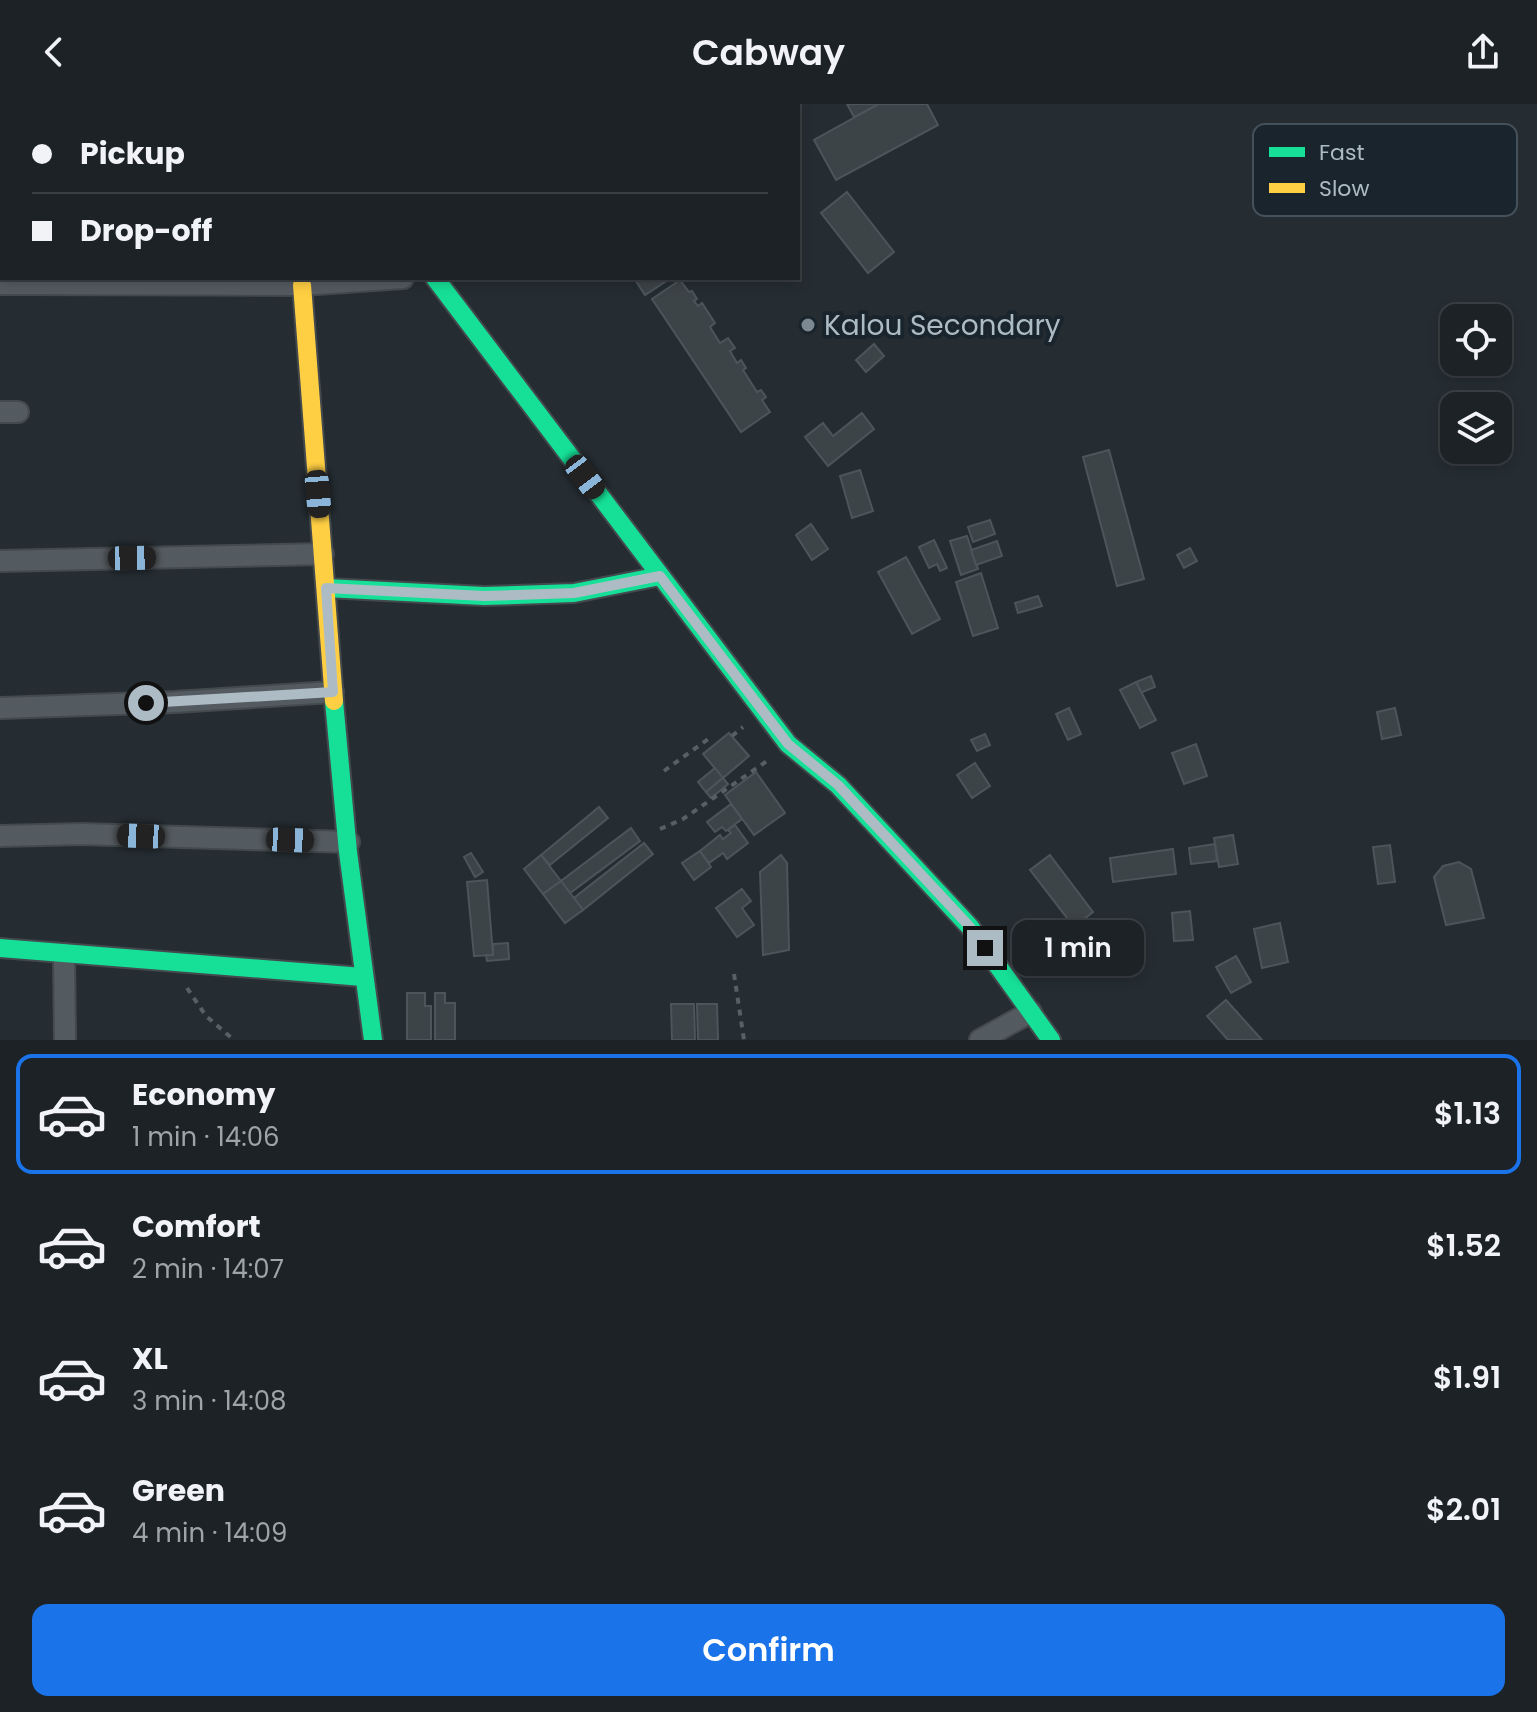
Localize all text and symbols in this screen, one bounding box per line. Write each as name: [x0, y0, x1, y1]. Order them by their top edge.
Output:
text: Cabway: [692, 27, 845, 78]
icon: back: [32, 30, 76, 74]
icon: share: [1461, 30, 1505, 74]
legend: [1253, 124, 1517, 216]
text: Pickup: [80, 132, 185, 175]
text: Fast: [1319, 137, 1364, 168]
text: Slow: [1319, 173, 1369, 204]
text: Drop-off: [80, 209, 212, 252]
map controls: [1440, 304, 1512, 464]
button: locate: [1440, 304, 1512, 376]
place label: Kalou Secondary: [824, 306, 1061, 345]
marker: Kalou Secondary: [799, 316, 817, 334]
button: layers: [1440, 392, 1512, 464]
car: [561, 451, 609, 503]
car: [304, 469, 332, 519]
car: [108, 546, 156, 570]
route start: [128, 685, 164, 721]
car: [117, 823, 165, 849]
car: [266, 827, 314, 853]
callout: 1 min: [1013, 920, 1145, 976]
route end: [967, 930, 1003, 966]
text: 1 min: [1044, 930, 1112, 966]
text: Economy: [132, 1073, 276, 1116]
icon: car: [36, 1078, 108, 1150]
text: $1.13: [1434, 1092, 1501, 1135]
text: 1 min · 14:06: [132, 1119, 280, 1155]
text: Comfort: [132, 1205, 261, 1248]
icon: car: [36, 1210, 108, 1282]
text: $1.52: [1426, 1224, 1501, 1267]
text: 2 min · 14:07: [132, 1251, 284, 1287]
text: XL: [132, 1337, 168, 1380]
icon: car: [36, 1342, 108, 1414]
text: $1.91: [1433, 1356, 1501, 1399]
text: 3 min · 14:08: [132, 1383, 286, 1419]
text: Green: [132, 1469, 225, 1512]
icon: car: [36, 1474, 108, 1546]
text: $2.01: [1426, 1488, 1501, 1531]
text: 4 min · 14:09: [132, 1515, 287, 1551]
button: Confirm: [32, 1604, 1505, 1696]

